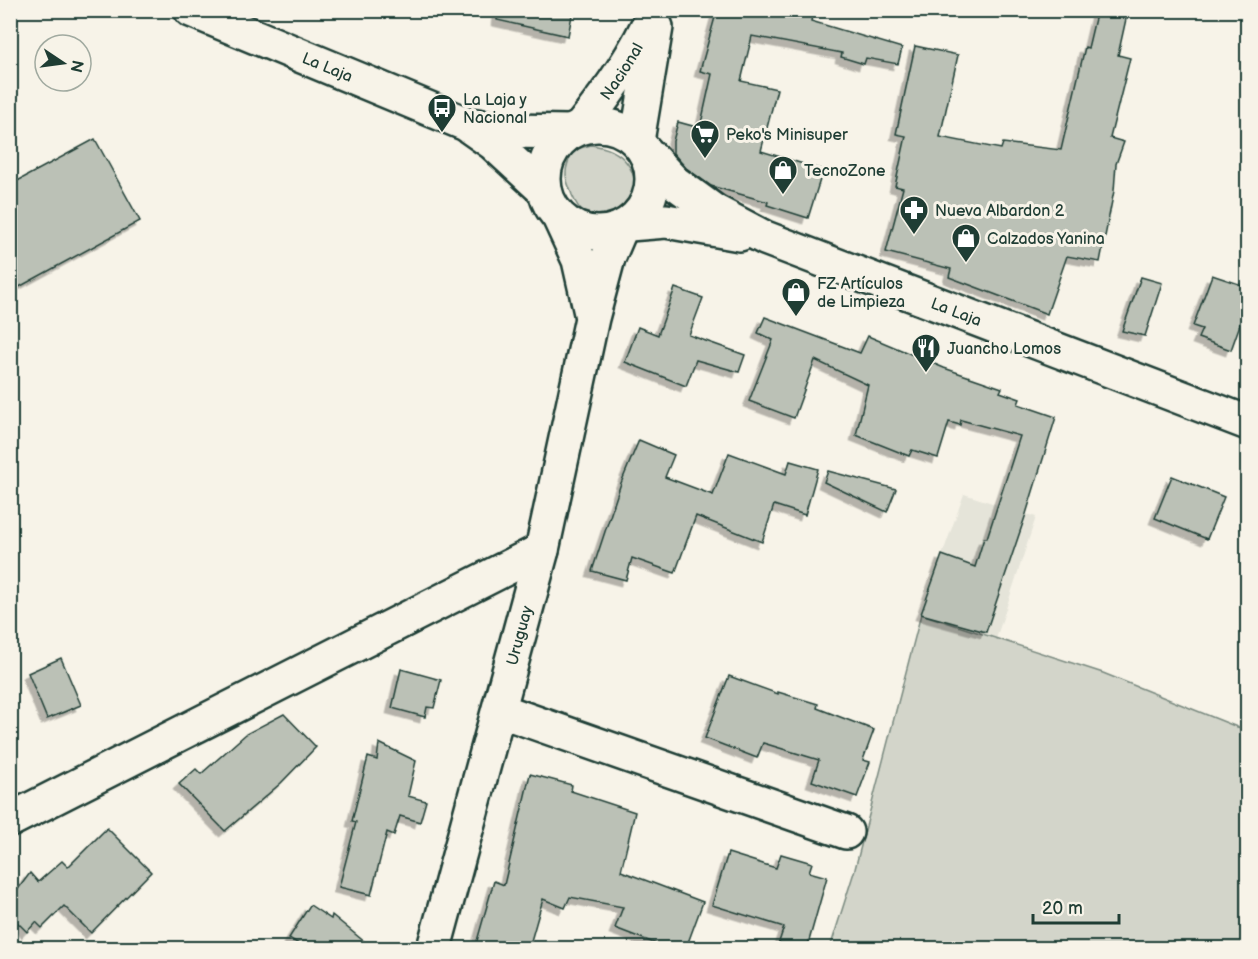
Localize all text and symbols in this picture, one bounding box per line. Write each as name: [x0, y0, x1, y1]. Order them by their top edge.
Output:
north arrow: [33, 33, 93, 93]
street label: Nacional: [597, 40, 648, 104]
street label: La Laja: [299, 49, 355, 87]
text: N: [66, 58, 87, 74]
place label: La Laja y Nacional: [463, 91, 527, 128]
bus stop icon: La Laja y Nacional: [426, 92, 458, 134]
supermarket icon: Peko's Minisuper: [689, 118, 721, 160]
place label: Peko's Minisuper: [726, 126, 848, 145]
shop icon: TecnoZone: [767, 154, 799, 196]
place label: TecnoZone: [804, 162, 886, 181]
pharmacy icon: Nueva Albardon 2: [898, 194, 930, 236]
place label: Nueva Albardon 2: [935, 202, 1065, 221]
shop icon: Calzados Yanina: [950, 222, 982, 264]
place label: Calzados Yanina: [987, 230, 1105, 249]
place label: FZ Artículos de Limpieza: [817, 275, 905, 312]
shop icon: FZ Artículos de Limpieza: [780, 276, 812, 318]
street label: La Laja: [928, 294, 984, 331]
restaurant icon: Juancho Lomos: [910, 332, 942, 374]
place label: Juancho Lomos: [947, 340, 1061, 359]
street label: Uruguay: [503, 603, 538, 668]
scale bar: [1033, 887, 1118, 925]
text: 20 m: [1042, 898, 1083, 919]

